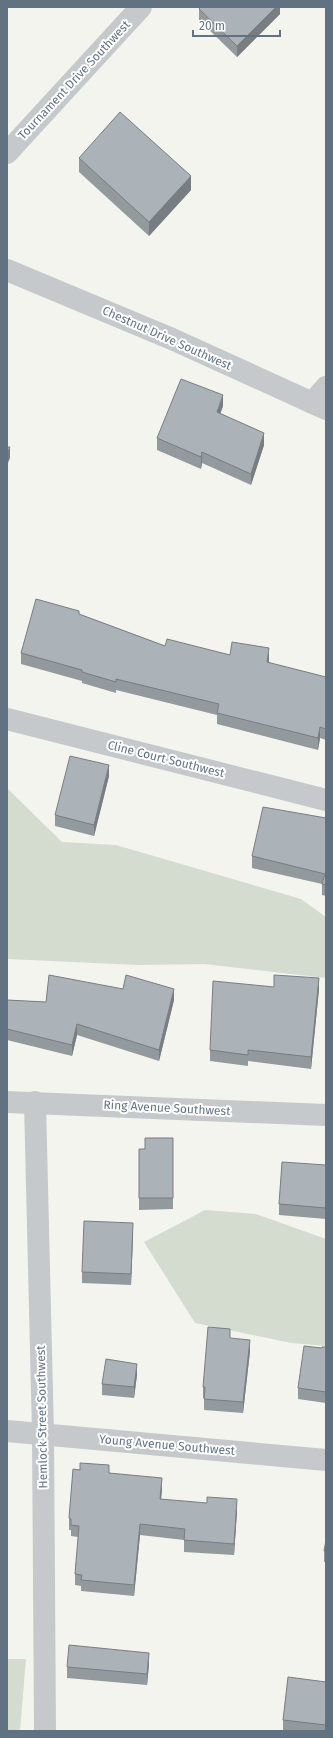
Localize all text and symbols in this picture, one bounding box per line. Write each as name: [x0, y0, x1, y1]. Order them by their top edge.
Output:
scale bar: [193, 12, 280, 38]
street label: Tournament Drive Southwest: [15, 17, 133, 142]
text: 20 m: [199, 19, 225, 33]
street label: Chestnut Drive Southwest: [100, 303, 234, 373]
street label: Cline Court Southwest: [106, 738, 226, 780]
street label: Ring Avenue Southwest: [103, 1098, 231, 1118]
street label: Hemlock Street Southwest: [34, 1345, 50, 1489]
street label: Young Avenue Southwest: [98, 1432, 236, 1458]

